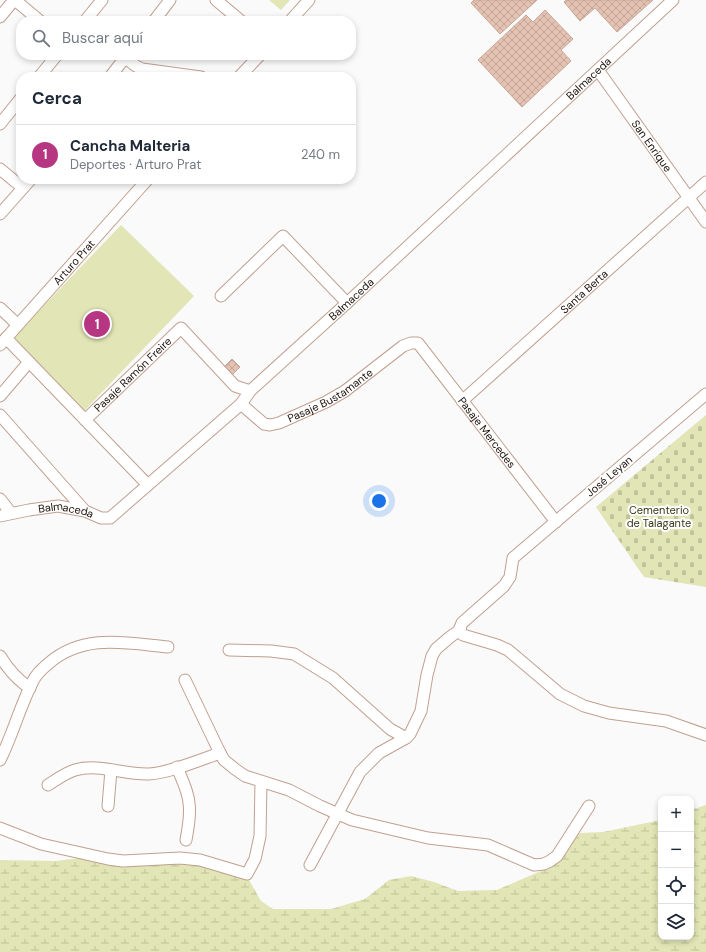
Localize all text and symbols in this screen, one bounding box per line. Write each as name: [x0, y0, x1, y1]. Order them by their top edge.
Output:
search box: [16, 16, 356, 60]
icon: search: [30, 27, 52, 49]
text: Buscar aquí: [62, 28, 143, 48]
street label: Balmaceda: [563, 54, 614, 103]
text: Cerca: [32, 87, 82, 109]
street label: San Enrique: [629, 117, 675, 174]
text: Cancha Malteria: [70, 136, 190, 156]
text: 1: [43, 146, 47, 163]
text: 240 m: [301, 146, 340, 163]
text: Deportes · Arturo Prat: [70, 156, 201, 173]
street label: Arturo Prat: [50, 237, 98, 288]
street label: Santa Berta: [557, 266, 611, 316]
street label: Balmaceda: [326, 275, 377, 323]
pin: 1: [84, 309, 110, 339]
street label: Pasaje Ramón Freire: [91, 334, 174, 415]
street label: Pasaje Bustamante: [285, 365, 375, 425]
street label: Pasaje Mercedes: [455, 394, 519, 471]
street label: José Leyan: [583, 453, 635, 499]
your location: [369, 491, 389, 511]
street label: Balmaceda: [37, 498, 96, 521]
park label: Cementerio de Talagante: [627, 503, 691, 530]
map controls: [658, 796, 694, 940]
button: +: [658, 796, 694, 832]
button: −: [658, 832, 694, 868]
button: locate: [658, 868, 694, 904]
button: layers: [658, 904, 694, 940]

